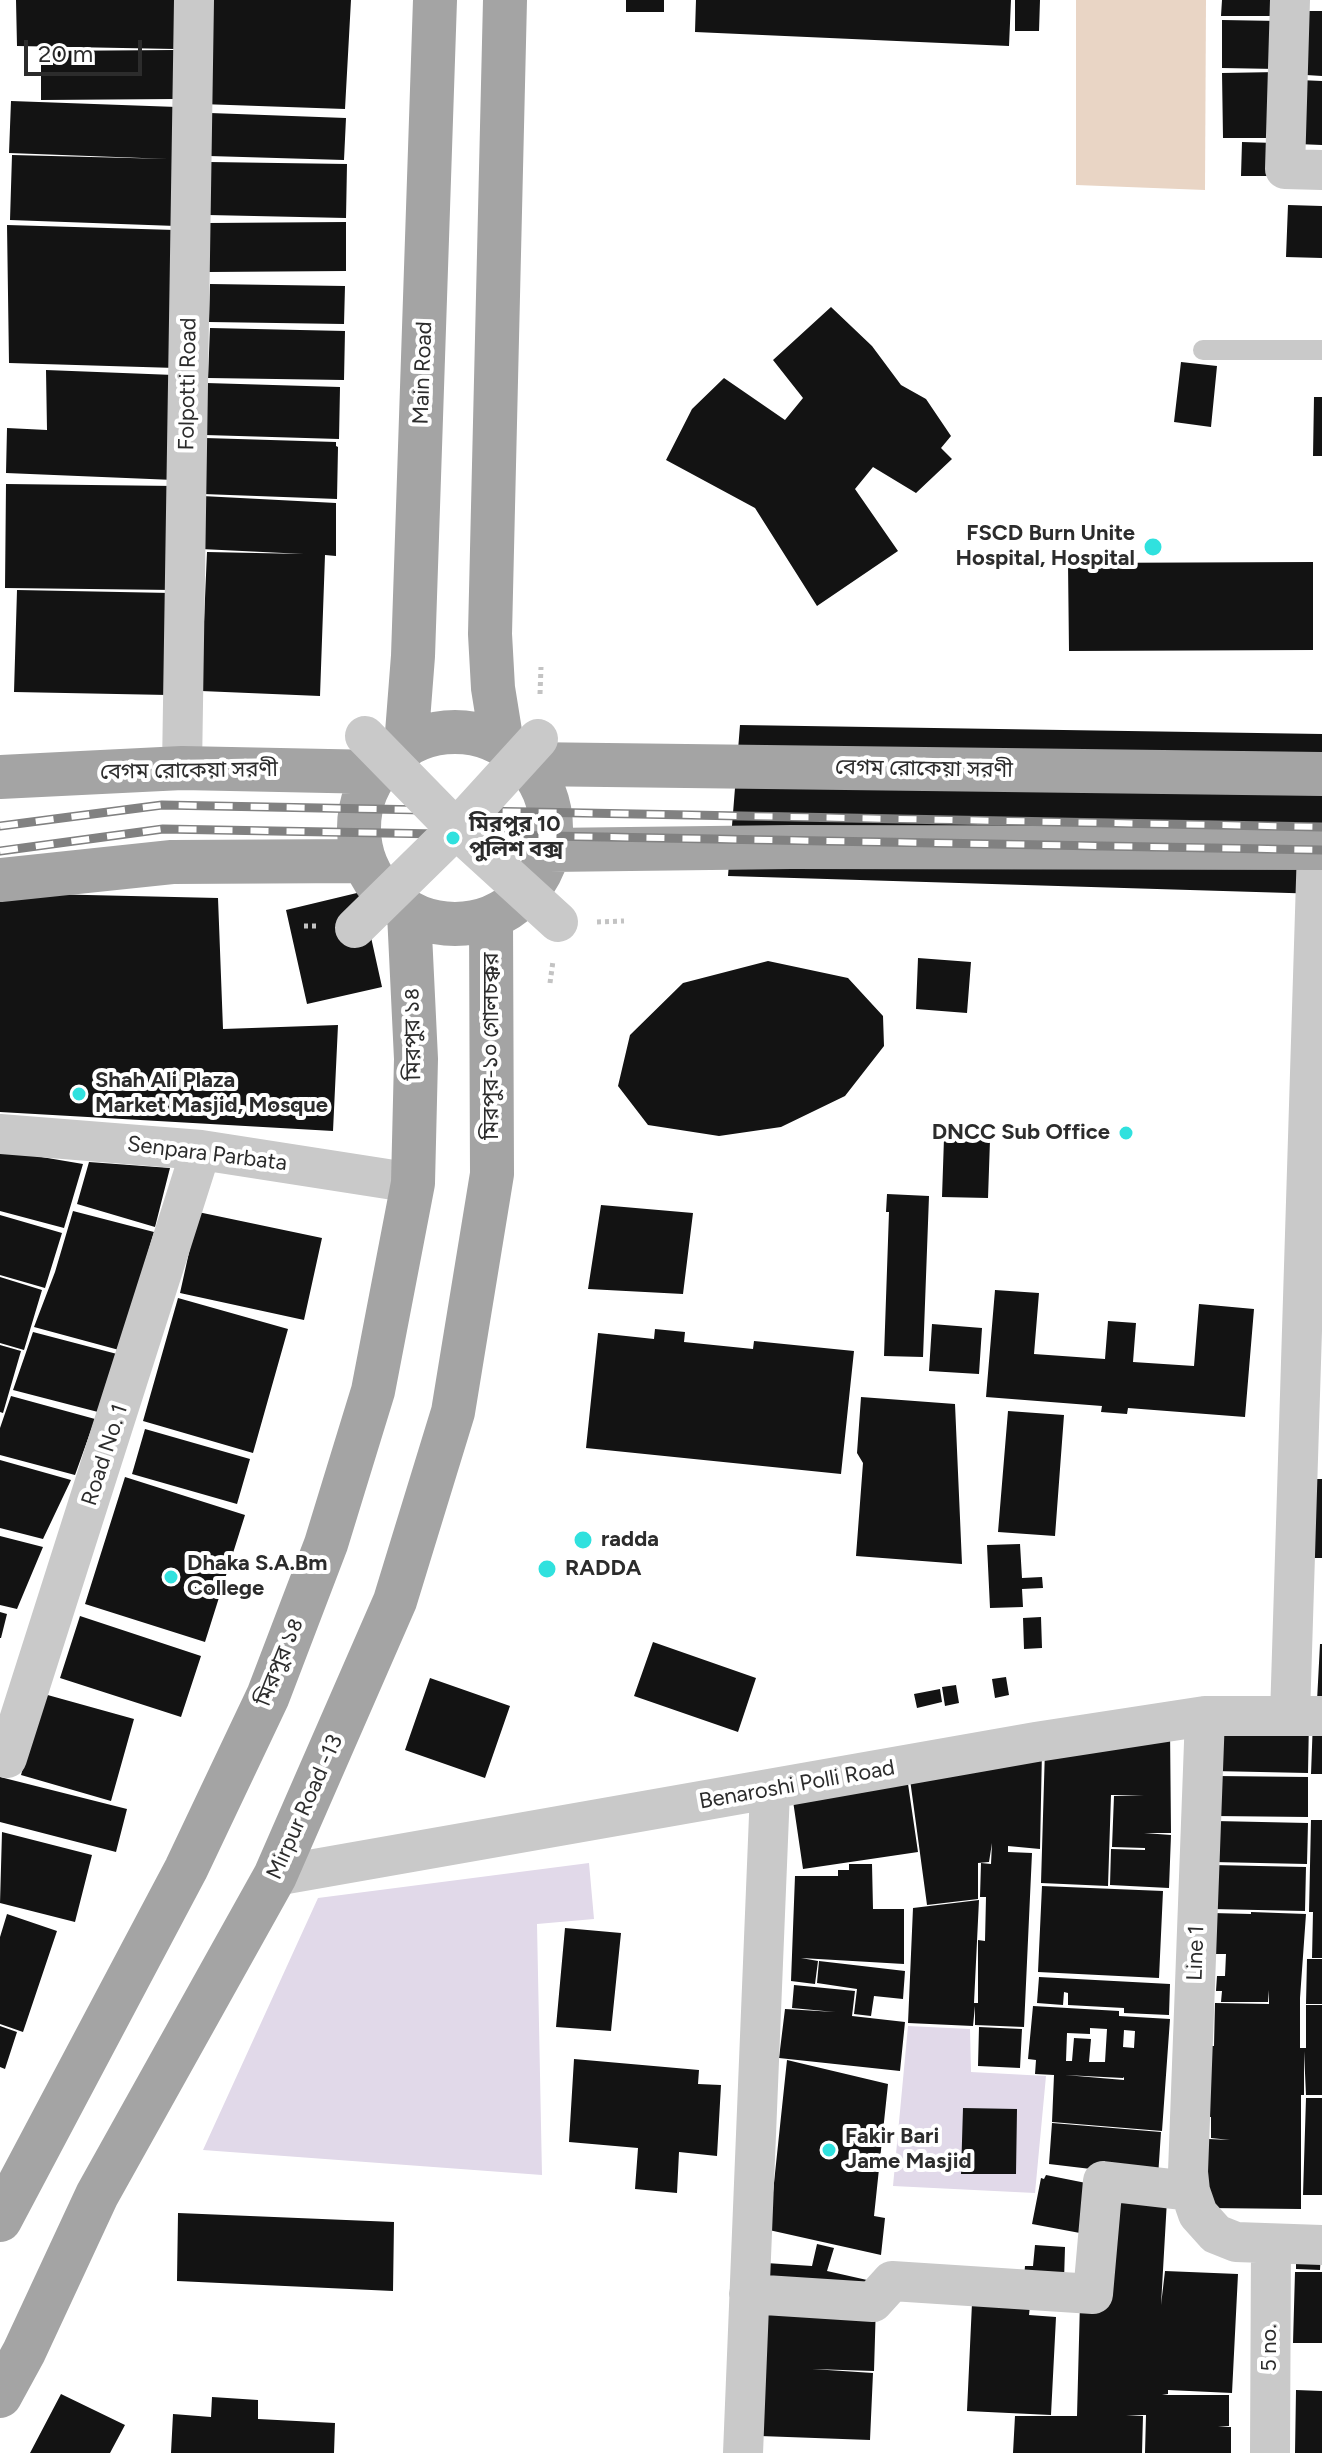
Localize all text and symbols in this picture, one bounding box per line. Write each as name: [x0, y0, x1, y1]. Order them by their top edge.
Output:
scale bar: [28, 24, 146, 74]
text: 20 m: [38, 39, 93, 68]
street label: Folpotti Road: [174, 317, 202, 451]
street label: Main Road: [408, 321, 438, 425]
place label: FSCD Burn Unite Hospital, Hospital: [956, 521, 1135, 572]
marker: FSCD Burn Unite Hospital, Hospital: [1142, 536, 1164, 558]
street label: বেগম রোকেয়া সরণী: [835, 754, 1013, 784]
street label: বেগম রোকেয়া সরণী: [100, 756, 278, 786]
place label: মিরপুর 10 পুলিশ বক্স: [469, 812, 563, 864]
marker: মিরপুর 10 পুলিশ বক্স: [444, 829, 462, 847]
street label: মিরপুর-১০ গোলচক্কর: [479, 952, 505, 1140]
street label: মিরপুর ১৪: [399, 987, 427, 1081]
place label: Shah Ali Plaza Market Masjid, Mosque: [95, 1068, 328, 1120]
marker: Shah Ali Plaza Market Masjid, Mosque: [70, 1085, 88, 1103]
place label: DNCC Sub Office: [932, 1120, 1110, 1146]
marker: DNCC Sub Office: [1117, 1124, 1135, 1142]
street label: Senpara Parbata: [126, 1131, 288, 1177]
street label: Road No. 1: [76, 1401, 134, 1509]
place label: radda: [601, 1527, 659, 1553]
marker: radda: [572, 1529, 594, 1551]
place label: Dhaka S.A.Bm College: [187, 1551, 328, 1602]
place label: RADDA: [565, 1556, 642, 1582]
marker: RADDA: [536, 1558, 558, 1580]
marker: Dhaka S.A.Bm College: [162, 1568, 180, 1586]
street label: মিরপুর ১৪: [250, 1614, 310, 1710]
street label: Mirpur Road -13: [261, 1731, 349, 1883]
street label: Benaroshi Polli Road: [697, 1755, 897, 1815]
street label: Line 1: [1182, 1925, 1210, 1981]
place label: Fakir Bari Jame Masjid: [845, 2124, 972, 2176]
marker: Fakir Bari Jame Masjid: [820, 2141, 838, 2159]
street label: 5 no.: [1257, 2324, 1283, 2372]

